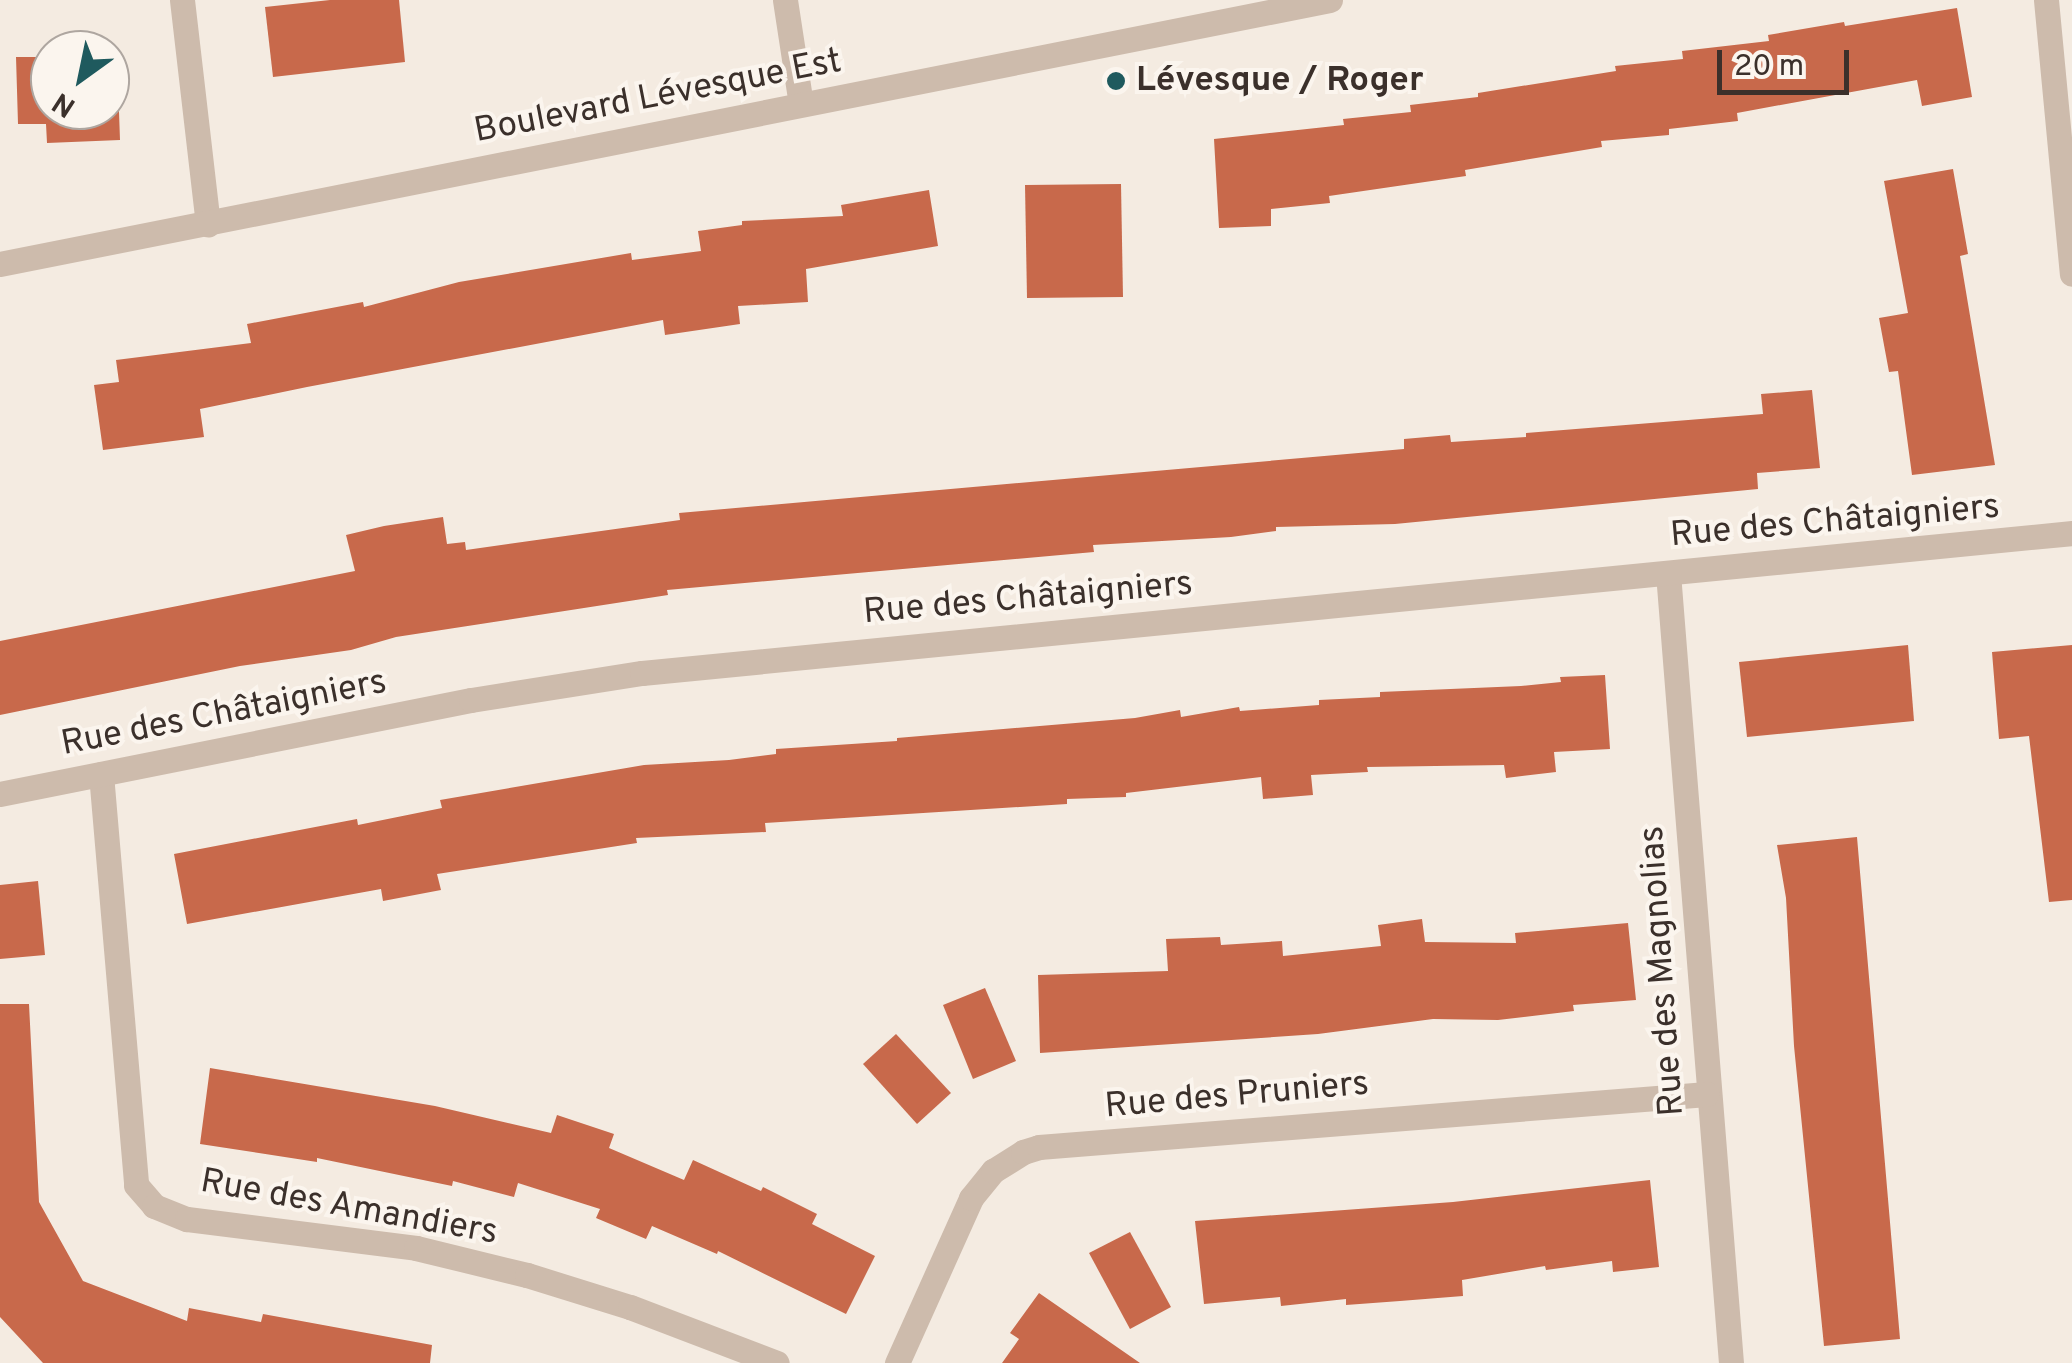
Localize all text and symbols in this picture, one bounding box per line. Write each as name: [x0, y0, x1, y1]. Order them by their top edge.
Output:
north arrow: [30, 30, 130, 130]
scale bar: [1722, 30, 1854, 92]
street label: Boulevard Lévesque Est: [471, 41, 845, 153]
text: 20 m: [1734, 49, 1804, 86]
place label: Lévesque / Roger: [1136, 60, 1423, 102]
marker: Lévesque / Roger: [1105, 70, 1127, 92]
text: N: [47, 83, 83, 124]
street label: Rue des Châtaigniers: [1669, 487, 2001, 557]
street label: Rue des Châtaigniers: [862, 564, 1194, 634]
street label: Rue des Châtaigniers: [58, 662, 390, 766]
street label: Rue des Magnolias: [1632, 825, 1694, 1117]
street label: Rue des Pruniers: [1103, 1064, 1371, 1128]
street label: Rue des Amandiers: [197, 1161, 501, 1255]

